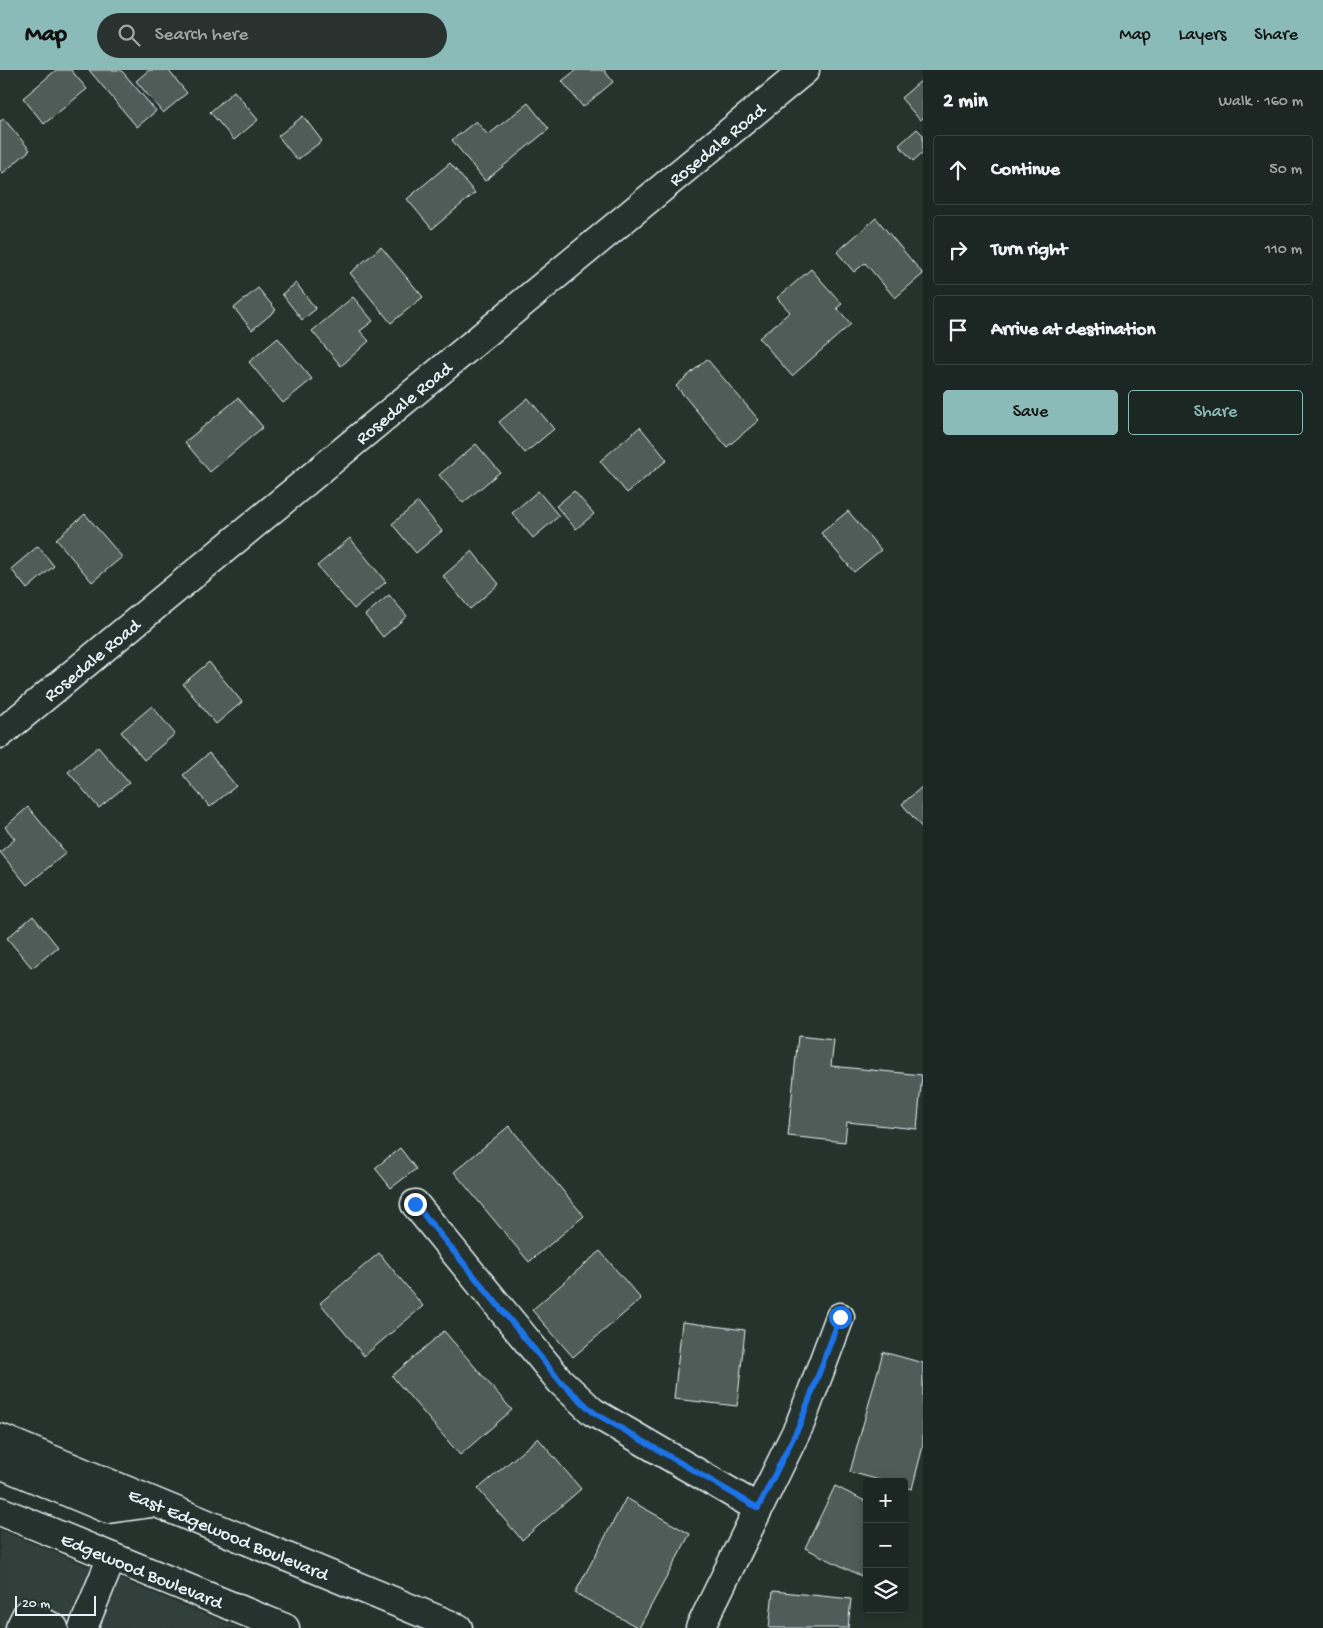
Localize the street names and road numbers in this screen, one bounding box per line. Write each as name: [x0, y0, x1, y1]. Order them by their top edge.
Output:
street label: Rosedale Road: [665, 98, 773, 193]
street label: Rosedale Road: [352, 357, 459, 451]
street label: Rosedale Road: [40, 614, 148, 708]
street label: East Edgewood Boulevard: [125, 1483, 333, 1585]
street label: Edgewood Boulevard: [58, 1527, 226, 1613]

